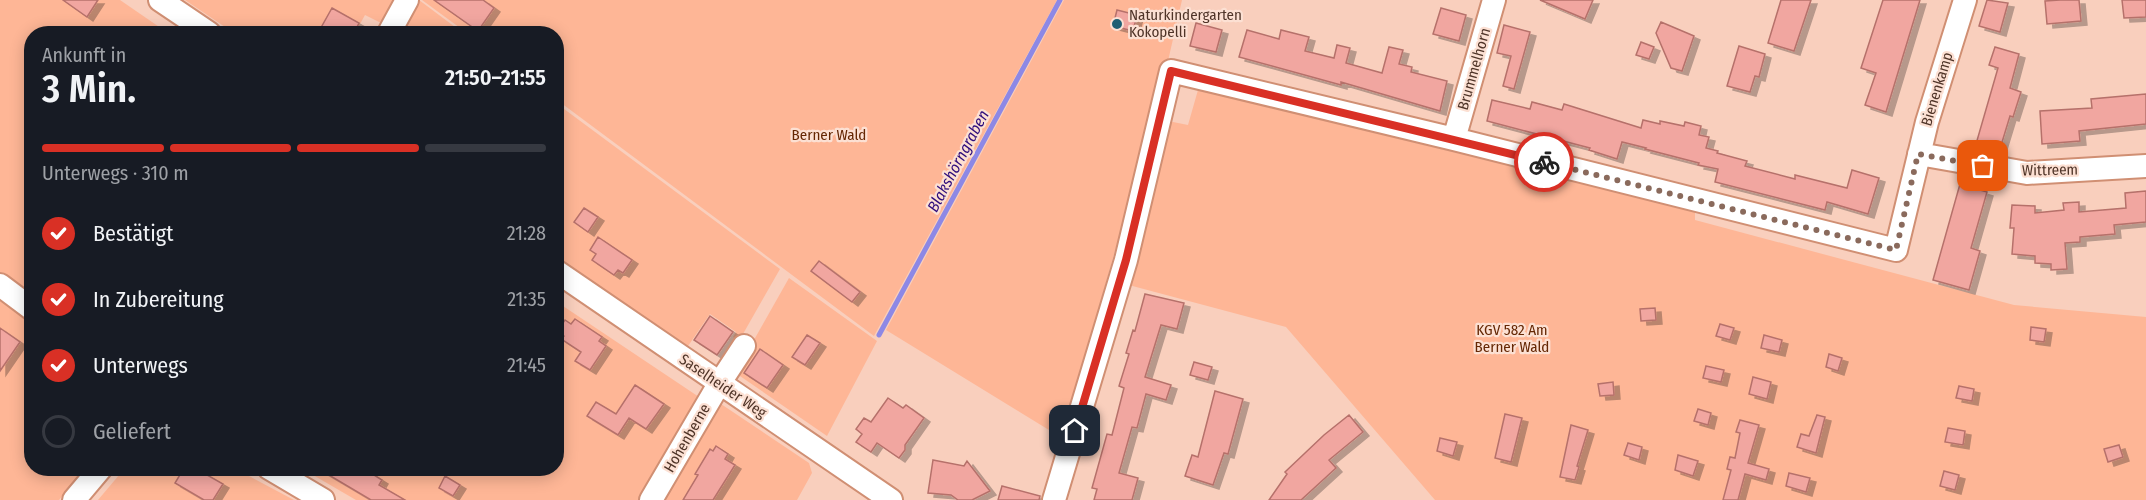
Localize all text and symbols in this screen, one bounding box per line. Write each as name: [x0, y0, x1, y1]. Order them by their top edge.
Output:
place label: Naturkindergarten Kokopelli: [1129, 6, 1242, 41]
marker: Naturkindergarten Kokopelli: [1110, 17, 1124, 31]
street label: Brummelhorn: [1454, 26, 1494, 112]
text: Ankunft in: [42, 43, 126, 67]
street label: Bienenkamp: [1917, 50, 1957, 128]
text: 21:50–21:55: [445, 64, 546, 91]
text: 3 Min.: [42, 66, 136, 112]
water label: Blakshörngraben: [923, 107, 993, 215]
park label: Berner Wald: [792, 126, 866, 144]
courier: [1514, 132, 1574, 192]
pin: [1957, 140, 2008, 191]
icon: bike: [1528, 146, 1561, 179]
icon: bag: [1966, 149, 1999, 182]
text: Unterwegs · 310 m: [42, 161, 189, 185]
street label: Wittreem: [2022, 161, 2078, 179]
icon: check: [42, 217, 75, 250]
text: Bestätigt: [93, 220, 173, 247]
text: 21:28: [507, 221, 546, 245]
icon: check: [42, 283, 75, 316]
text: In Zubereitung: [93, 286, 224, 313]
text: 21:35: [507, 287, 546, 311]
park label: KGV 582 Am Berner Wald: [1475, 321, 1549, 356]
icon: check: [42, 349, 75, 382]
street label: Saselheider Weg: [676, 350, 770, 422]
text: Unterwegs: [93, 352, 188, 379]
text: 21:45: [507, 353, 546, 377]
street label: Hohenberne: [660, 401, 714, 475]
pin: [1049, 405, 1100, 456]
icon: home: [1058, 414, 1091, 447]
text: Geliefert: [93, 418, 171, 445]

